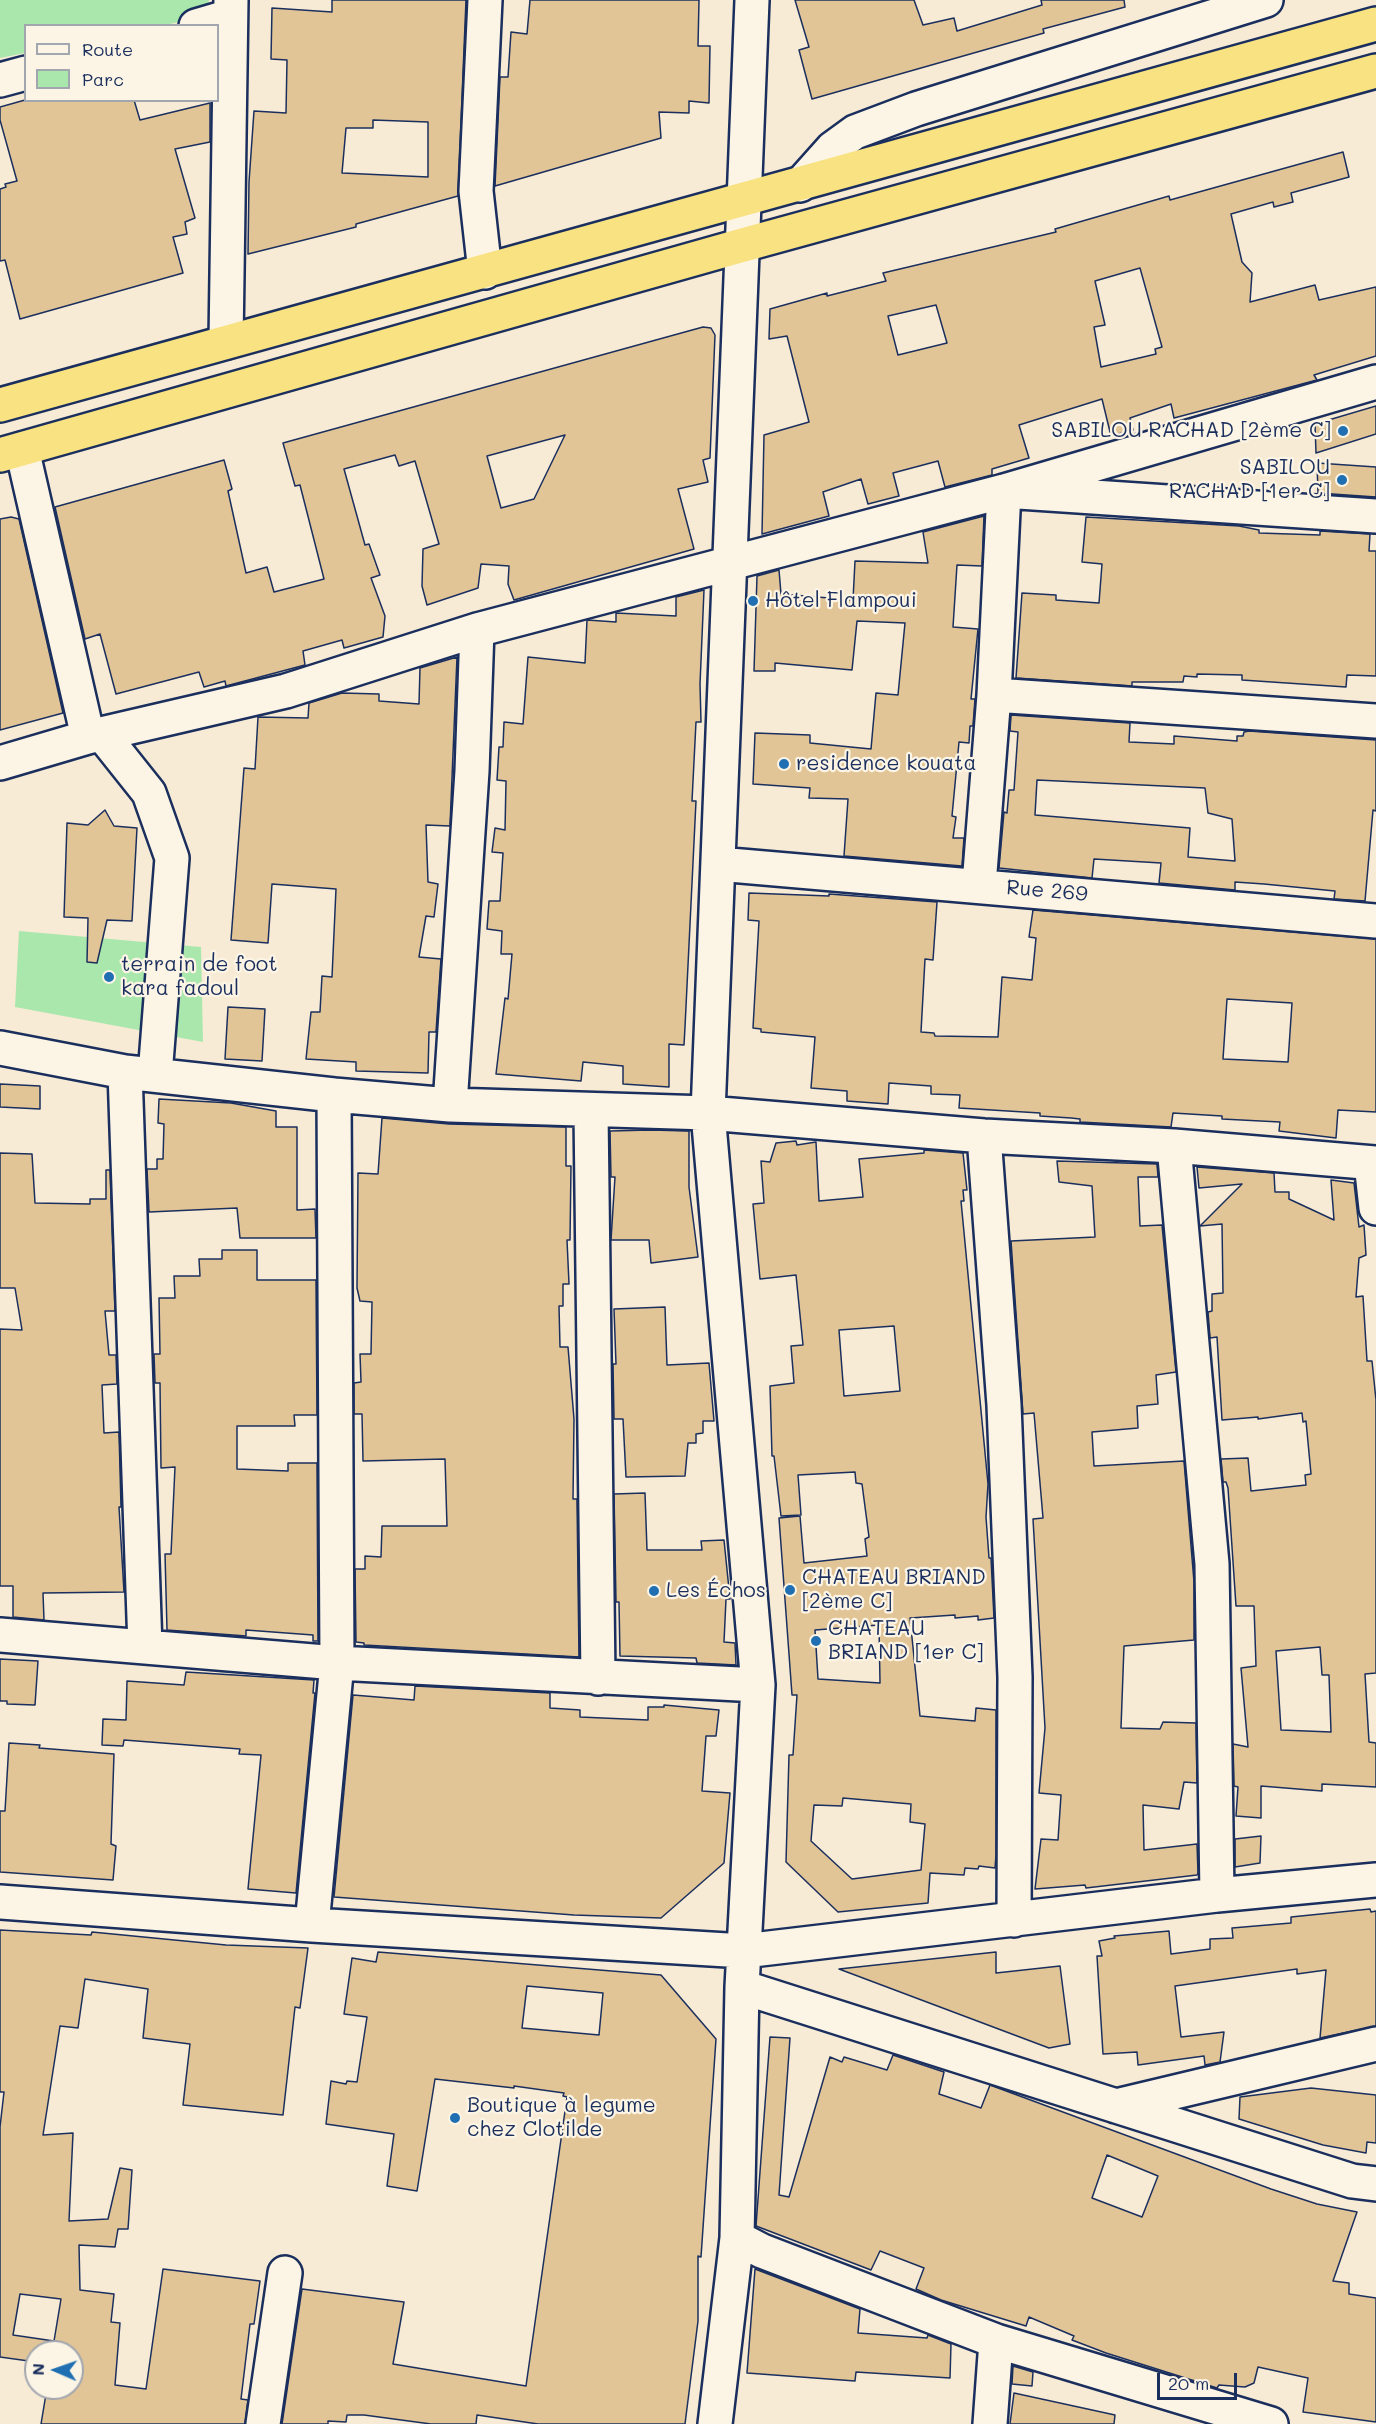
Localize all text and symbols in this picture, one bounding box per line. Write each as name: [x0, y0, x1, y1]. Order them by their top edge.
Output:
legend: [24, 24, 219, 102]
text: Route: [82, 37, 133, 61]
text: Parc: [82, 67, 124, 91]
place label: SABILOU RACHAD [2ème C]: [1051, 418, 1331, 444]
marker: SABILOU RACHAD [2ème C]: [1336, 424, 1350, 438]
place label: SABILOU RACHAD [1er C]: [1169, 455, 1330, 505]
marker: SABILOU RACHAD [1er C]: [1335, 473, 1349, 487]
place label: Hôtel Flampoui: [765, 588, 917, 614]
marker: Hôtel Flampoui: [746, 594, 760, 608]
place label: residence kouata: [796, 751, 977, 777]
marker: residence kouata: [777, 757, 791, 771]
street label: Rue 269: [1005, 875, 1089, 907]
place label: terrain de foot kara fadoul: [121, 952, 278, 1002]
marker: terrain de foot kara fadoul: [102, 970, 116, 984]
place label: CHATEAU BRIAND [2ème C]: [802, 1565, 986, 1615]
place label: Les Échos: [666, 1578, 766, 1604]
marker: CHATEAU BRIAND [2ème C]: [783, 1583, 797, 1597]
marker: Les Échos: [647, 1584, 661, 1598]
place label: CHATEAU BRIAND [1er C]: [828, 1616, 984, 1666]
marker: CHATEAU BRIAND [1er C]: [809, 1634, 823, 1648]
place label: Boutique à legume chez Clotilde: [467, 2093, 656, 2143]
marker: Boutique à legume chez Clotilde: [448, 2111, 462, 2125]
north arrow: [24, 2340, 84, 2400]
scale bar: [1160, 2361, 1240, 2399]
text: N: [27, 2363, 48, 2376]
text: 20 m: [1168, 2371, 1209, 2395]

